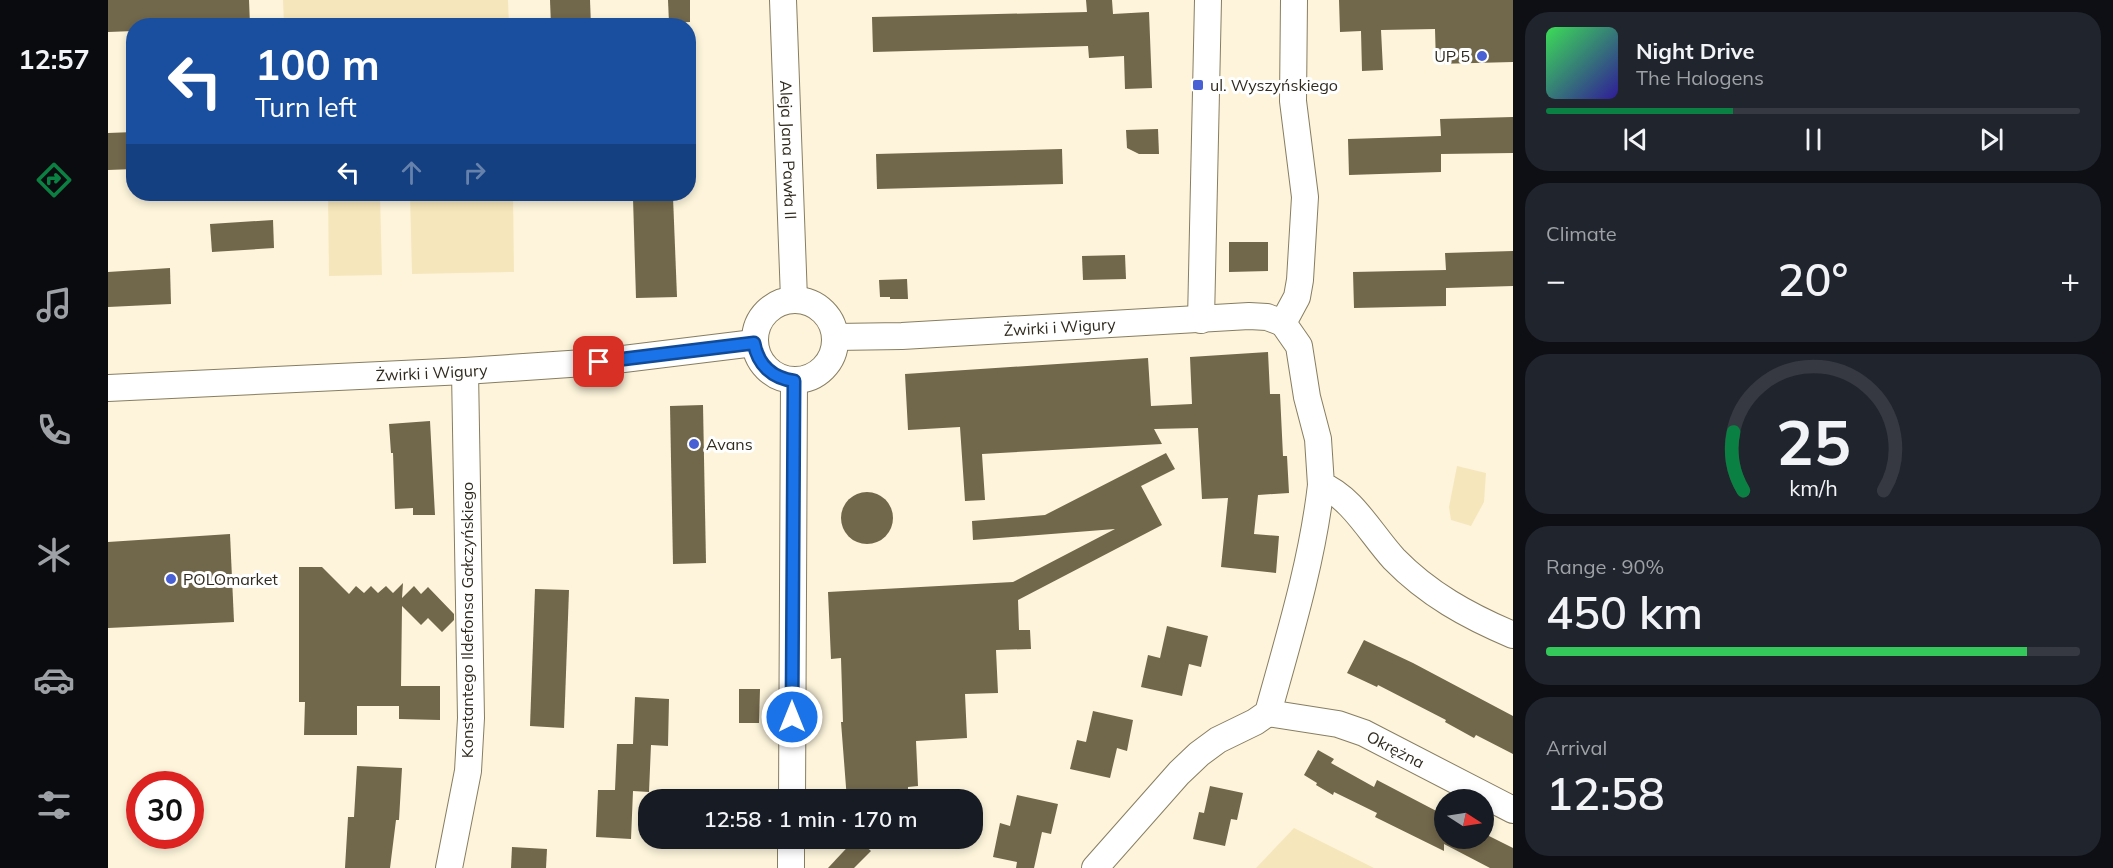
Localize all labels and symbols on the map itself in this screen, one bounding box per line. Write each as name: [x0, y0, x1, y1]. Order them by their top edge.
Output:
place label: UP 5: [1434, 46, 1470, 66]
marker: UP 5: [1475, 49, 1489, 63]
place label: ul. Wyszyńskiego: [1210, 75, 1338, 95]
marker: ul. Wyszyńskiego: [1191, 78, 1205, 92]
street label: Aleja Jana Pawła II: [776, 80, 801, 220]
street label: Żwirki i Wigury: [1003, 314, 1117, 340]
pin: [573, 336, 624, 387]
street label: Żwirki i Wigury: [375, 359, 489, 385]
place label: Avans: [706, 434, 753, 454]
marker: Avans: [687, 437, 701, 451]
street label: Konstantego Ildefonsa Gałczyńskiego: [457, 482, 477, 758]
place label: POLOmarket: [183, 569, 278, 589]
marker: POLOmarket: [164, 572, 178, 586]
position arrow: [760, 685, 824, 749]
street label: Okrężna: [1363, 726, 1428, 773]
speed limit sign: 30: [126, 771, 204, 849]
north arrow: [1434, 789, 1494, 849]

